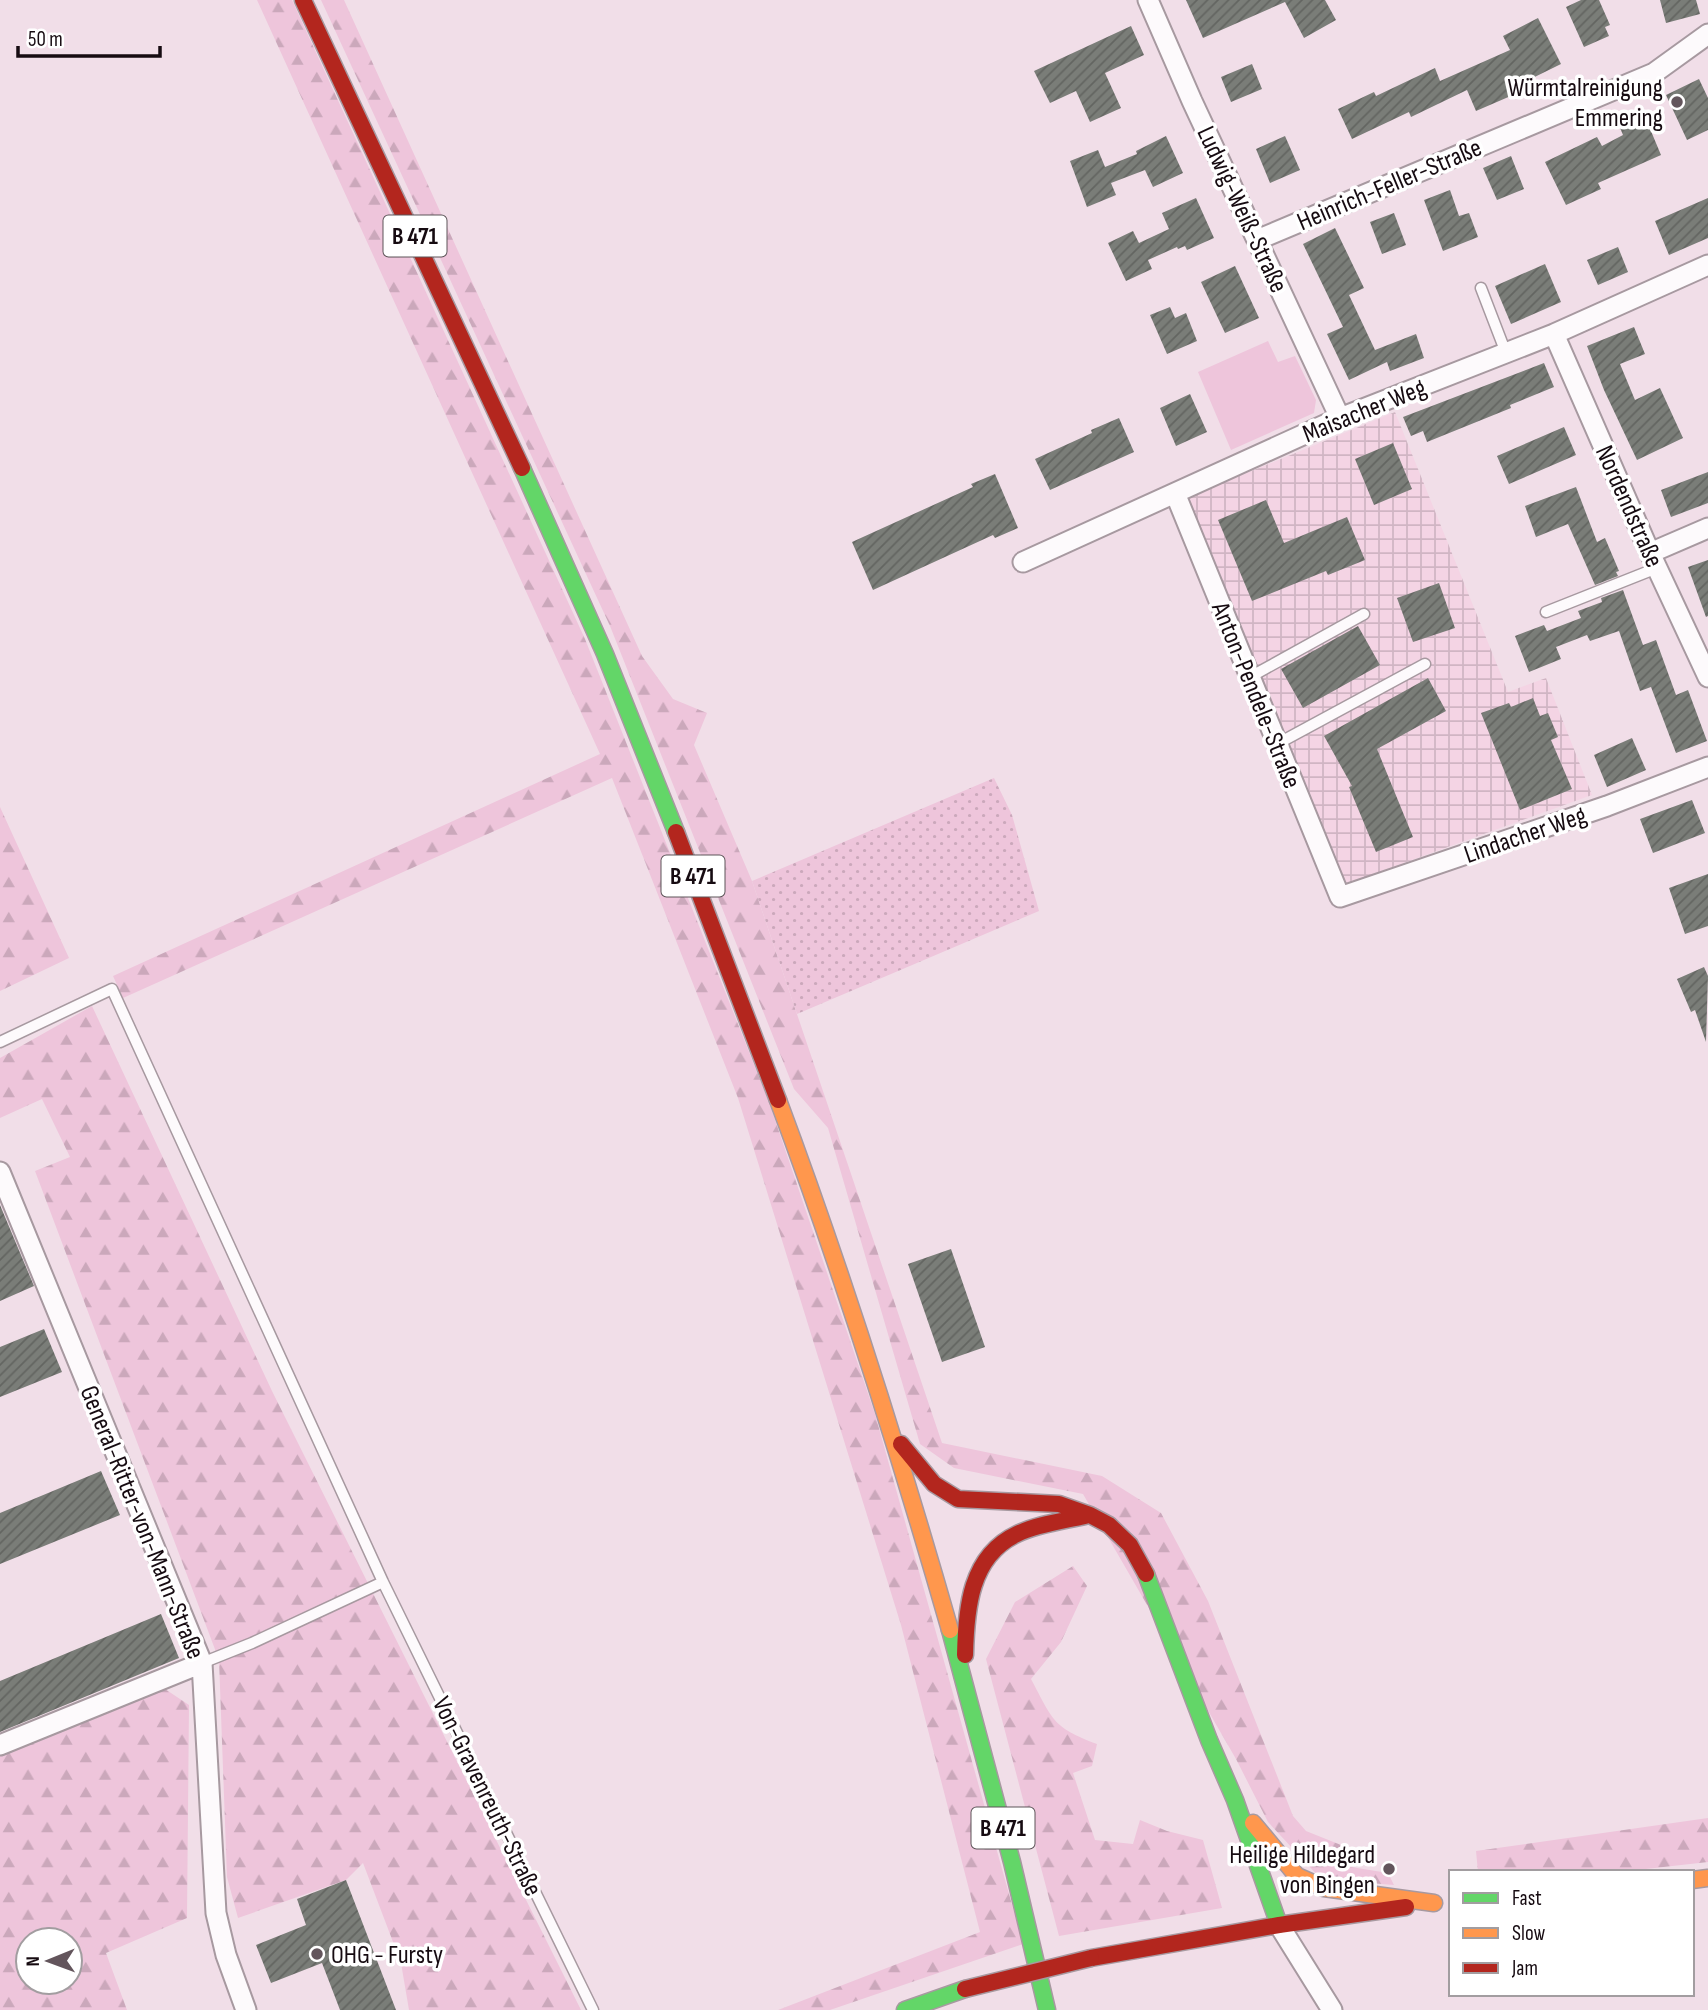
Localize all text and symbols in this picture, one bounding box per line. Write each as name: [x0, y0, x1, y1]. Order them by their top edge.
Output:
scale bar: [18, 14, 159, 58]
text: 50 m: [28, 27, 63, 52]
place label: Würmtalreinigung Emmering: [1507, 73, 1663, 134]
marker: Würmtalreinigung Emmering: [1669, 94, 1685, 110]
street label: Ludwig-Weiß-Straße: [1190, 121, 1294, 298]
street label: Heinrich-Feller-Straße: [1293, 133, 1486, 238]
road number: B 471: [384, 216, 446, 256]
street label: Maisacher Weg: [1298, 373, 1431, 450]
street label: Nordendstraße: [1588, 441, 1669, 572]
street label: Anton-Pendele-Straße: [1204, 597, 1307, 793]
street label: Lindacher Weg: [1460, 800, 1591, 871]
road number: B 471: [662, 856, 724, 896]
street label: General-Ritter-von-Mann-Straße: [73, 1381, 211, 1664]
street label: Von-Gravenreuth-Straße: [425, 1692, 548, 1901]
road number: B 471: [972, 1808, 1034, 1849]
place label: Heilige Hildegard von Bingen: [1229, 1840, 1375, 1901]
marker: Heilige Hildegard von Bingen: [1381, 1861, 1397, 1877]
legend: [1449, 1870, 1694, 1996]
text: Fast: [1512, 1886, 1542, 1911]
text: Slow: [1512, 1921, 1546, 1946]
north arrow: [14, 1926, 84, 1996]
place label: OHG - Fursty: [331, 1940, 443, 1971]
marker: OHG - Fursty: [309, 1946, 325, 1962]
text: N: [22, 1956, 45, 1967]
text: Jam: [1511, 1956, 1538, 1981]

